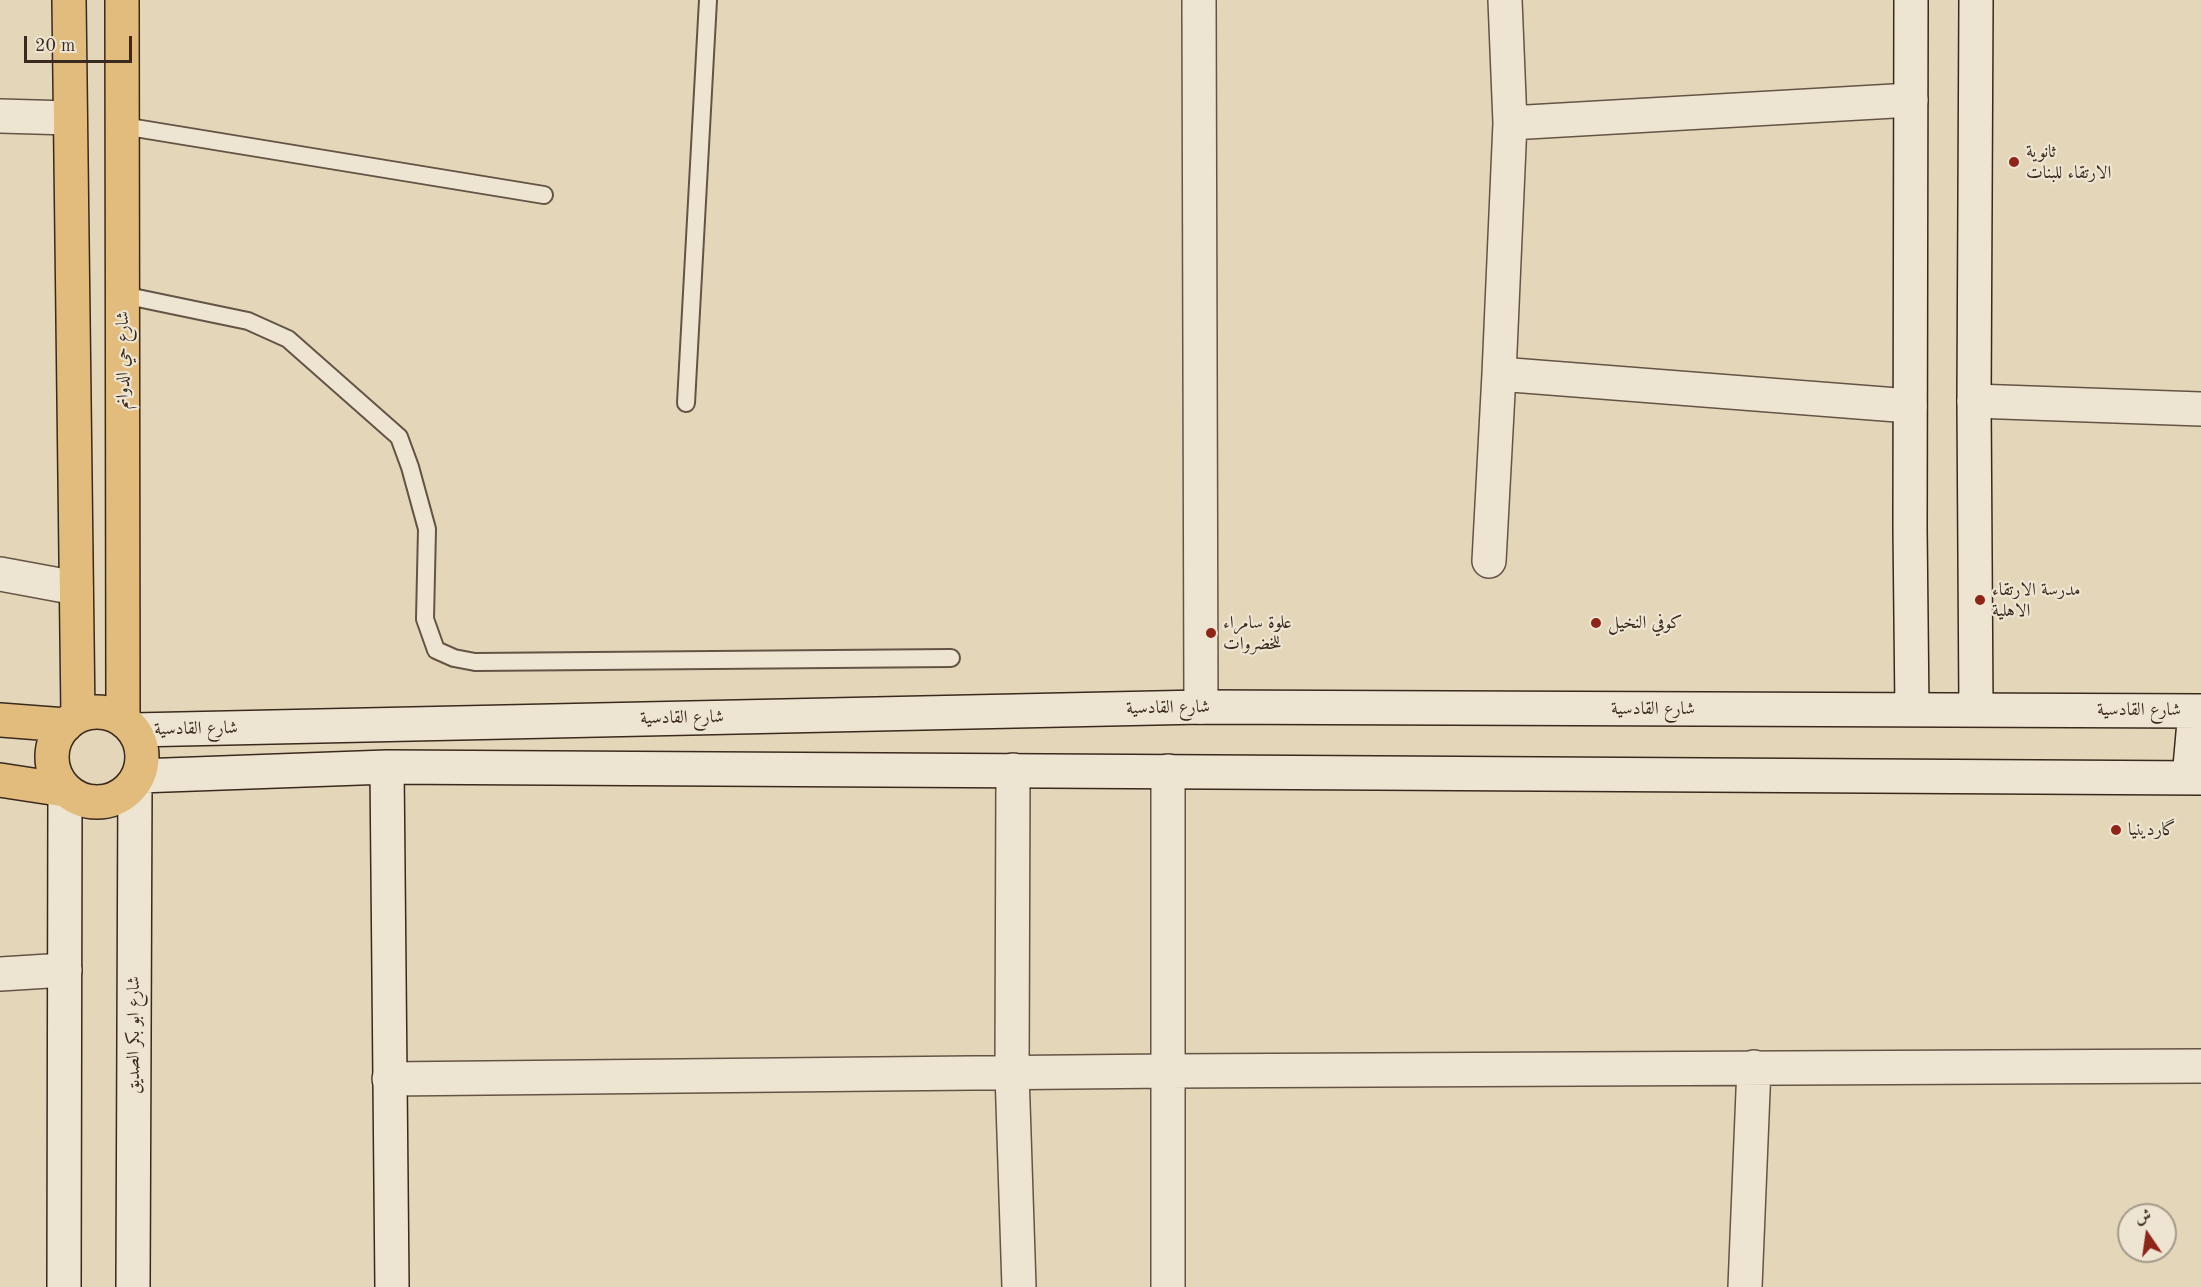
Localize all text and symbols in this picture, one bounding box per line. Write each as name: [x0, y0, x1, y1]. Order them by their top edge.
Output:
scale bar: [27, 24, 135, 62]
text: 20 m: [35, 37, 75, 55]
place label: ثانوية الارتقاء للبنات: [2026, 141, 2111, 184]
marker: ثانوية الارتقاء للبنات: [2007, 155, 2021, 169]
street label: شارع حي الدوانم: [112, 311, 134, 409]
place label: مدرسة الارتقاء الاهلية: [1992, 579, 2081, 622]
marker: مدرسة الارتقاء الاهلية: [1973, 593, 1987, 607]
place label: علوة سامراء للخضروات: [1223, 612, 1292, 654]
place label: كوفي النخيل: [1608, 612, 1682, 634]
marker: كوفي النخيل: [1589, 616, 1603, 630]
marker: علوة سامراء للخضروات: [1204, 626, 1218, 640]
street label: شارع القادسية: [1126, 696, 1210, 720]
street label: شارع القادسية: [1611, 698, 1695, 720]
street label: شارع القادسية: [2097, 699, 2181, 721]
street label: شارع القادسية: [640, 706, 724, 730]
street label: شارع القادسية: [154, 717, 238, 741]
place label: گاردينيا: [2128, 819, 2176, 841]
marker: گاردينيا: [2109, 823, 2123, 837]
street label: شارع ابو بكر الصديق: [123, 976, 145, 1094]
north arrow: [2117, 1203, 2177, 1263]
text: ش: [2134, 1208, 2153, 1227]

